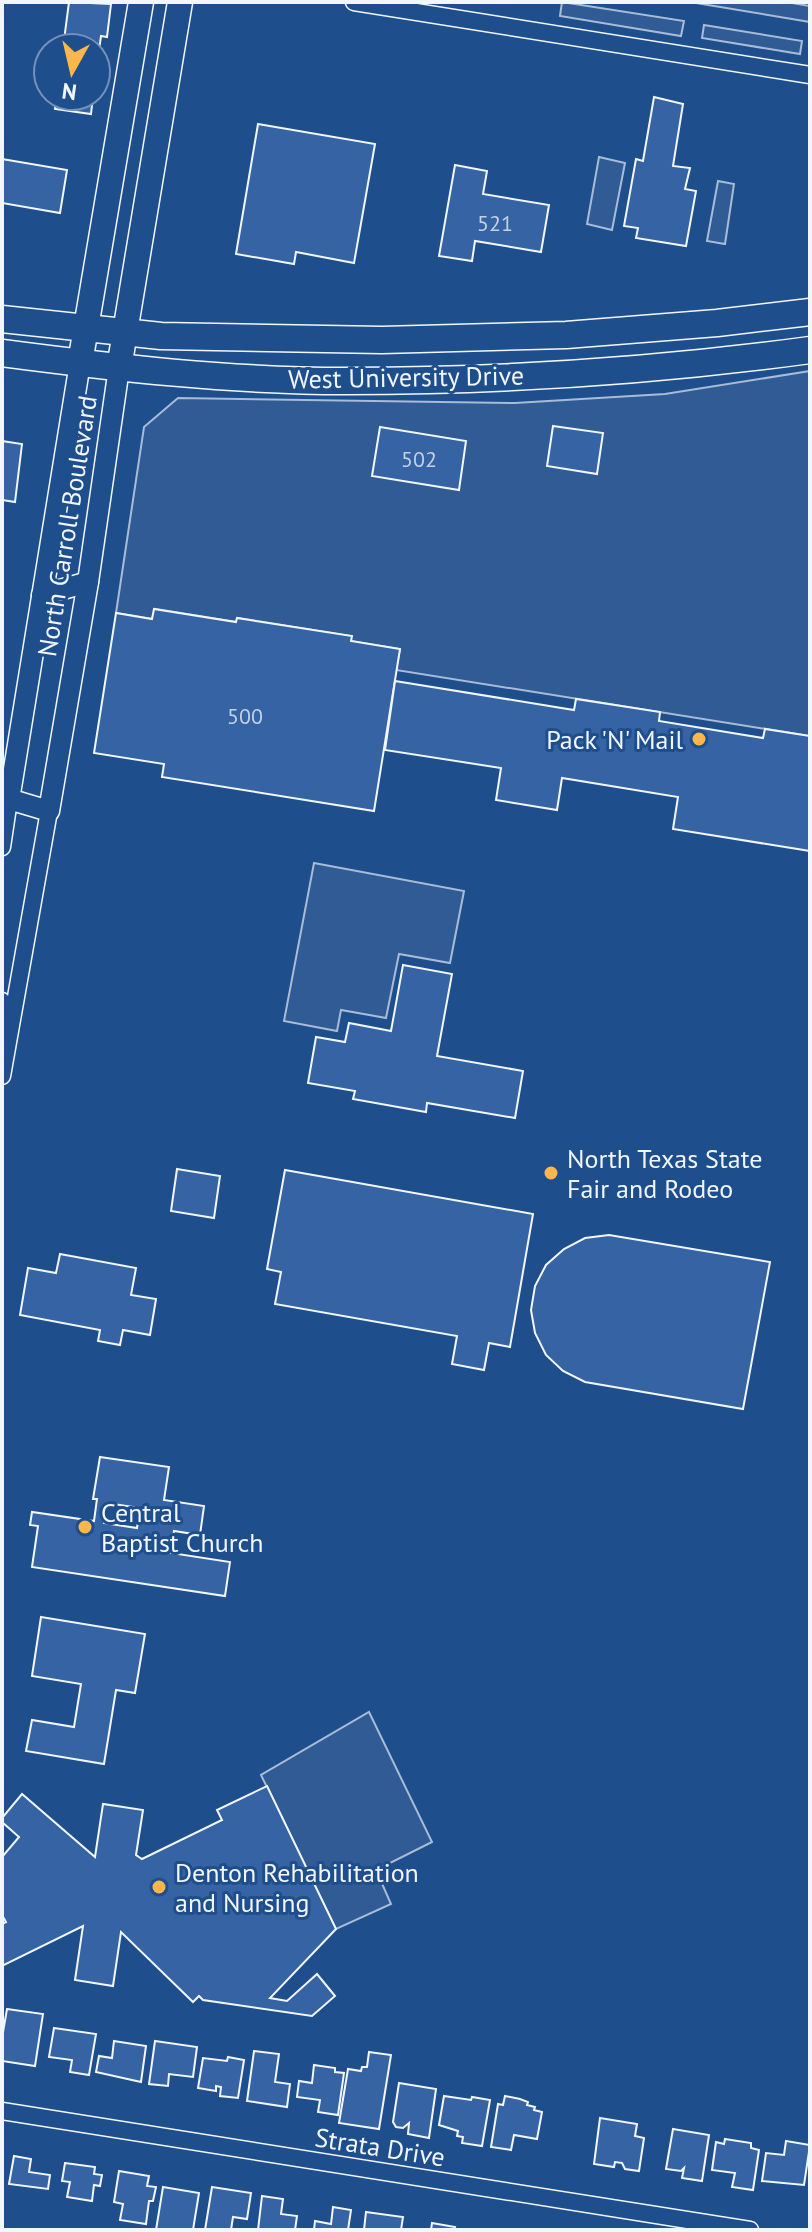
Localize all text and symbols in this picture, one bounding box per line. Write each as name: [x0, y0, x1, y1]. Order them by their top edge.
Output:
north arrow: [32, 32, 112, 112]
text: N: [60, 77, 78, 107]
house number: 521: [477, 209, 513, 237]
street label: West University Drive: [288, 358, 524, 396]
street label: North Carroll Boulevard: [30, 393, 104, 659]
house number: 502: [401, 445, 437, 473]
house number: 500: [227, 702, 263, 730]
place label: Pack 'N' Mail: [546, 723, 683, 756]
marker: Pack 'N' Mail: [690, 730, 708, 748]
place label: North Texas State Fair and Rodeo: [567, 1142, 762, 1205]
marker: North Texas State Fair and Rodeo: [542, 1164, 560, 1182]
place label: Central Baptist Church: [101, 1496, 264, 1559]
marker: Central Baptist Church: [76, 1518, 94, 1536]
place label: Denton Rehabilitation and Nursing: [175, 1856, 419, 1919]
marker: Denton Rehabilitation and Nursing: [150, 1878, 168, 1896]
street label: Strata Drive: [313, 2120, 447, 2174]

